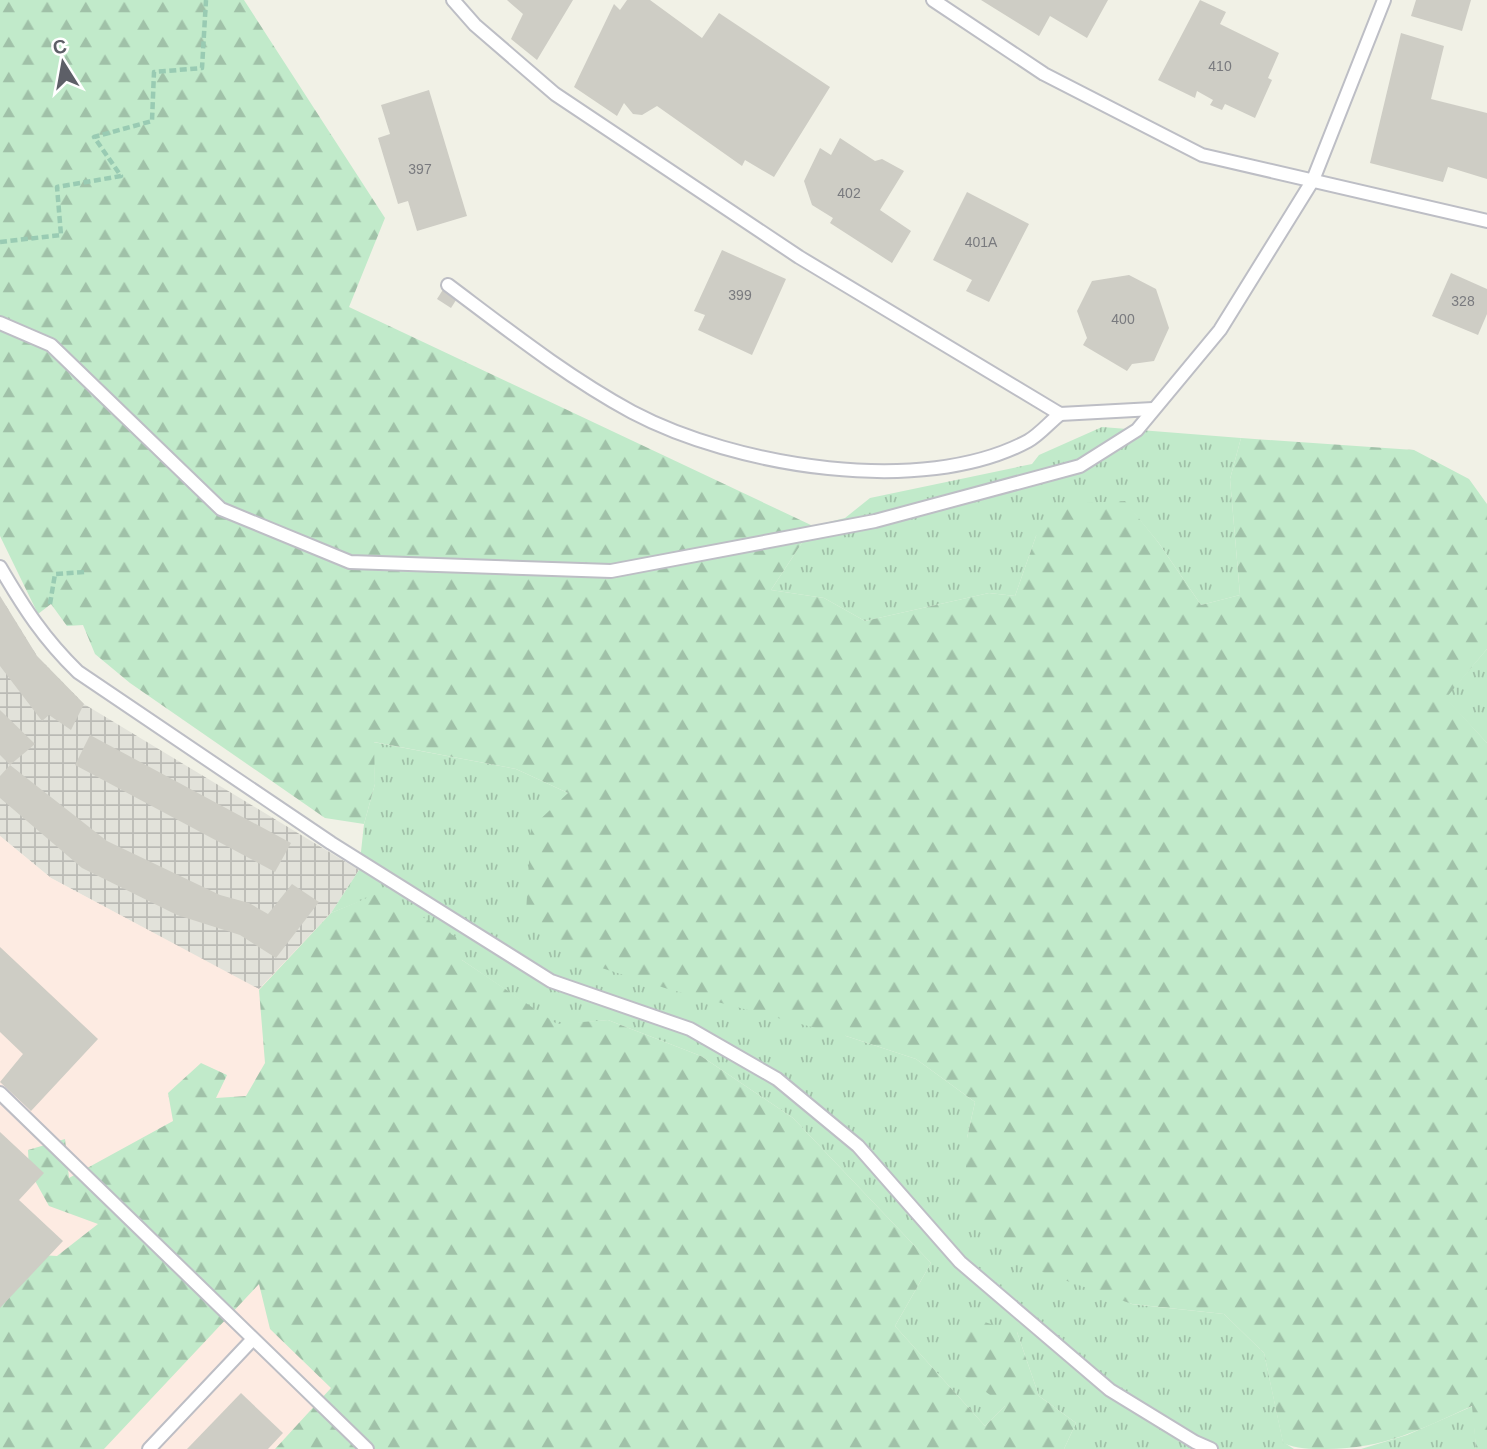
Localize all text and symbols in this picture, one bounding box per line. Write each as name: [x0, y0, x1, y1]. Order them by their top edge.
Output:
north arrow: [28, 28, 98, 98]
text: С: [51, 35, 69, 58]
house number: 410: [1208, 58, 1232, 74]
house number: 397: [408, 161, 432, 177]
house number: 402: [837, 185, 861, 201]
house number: 401А: [965, 234, 998, 250]
house number: 399: [728, 287, 752, 303]
house number: 328: [1451, 293, 1475, 309]
house number: 400: [1111, 311, 1135, 327]

